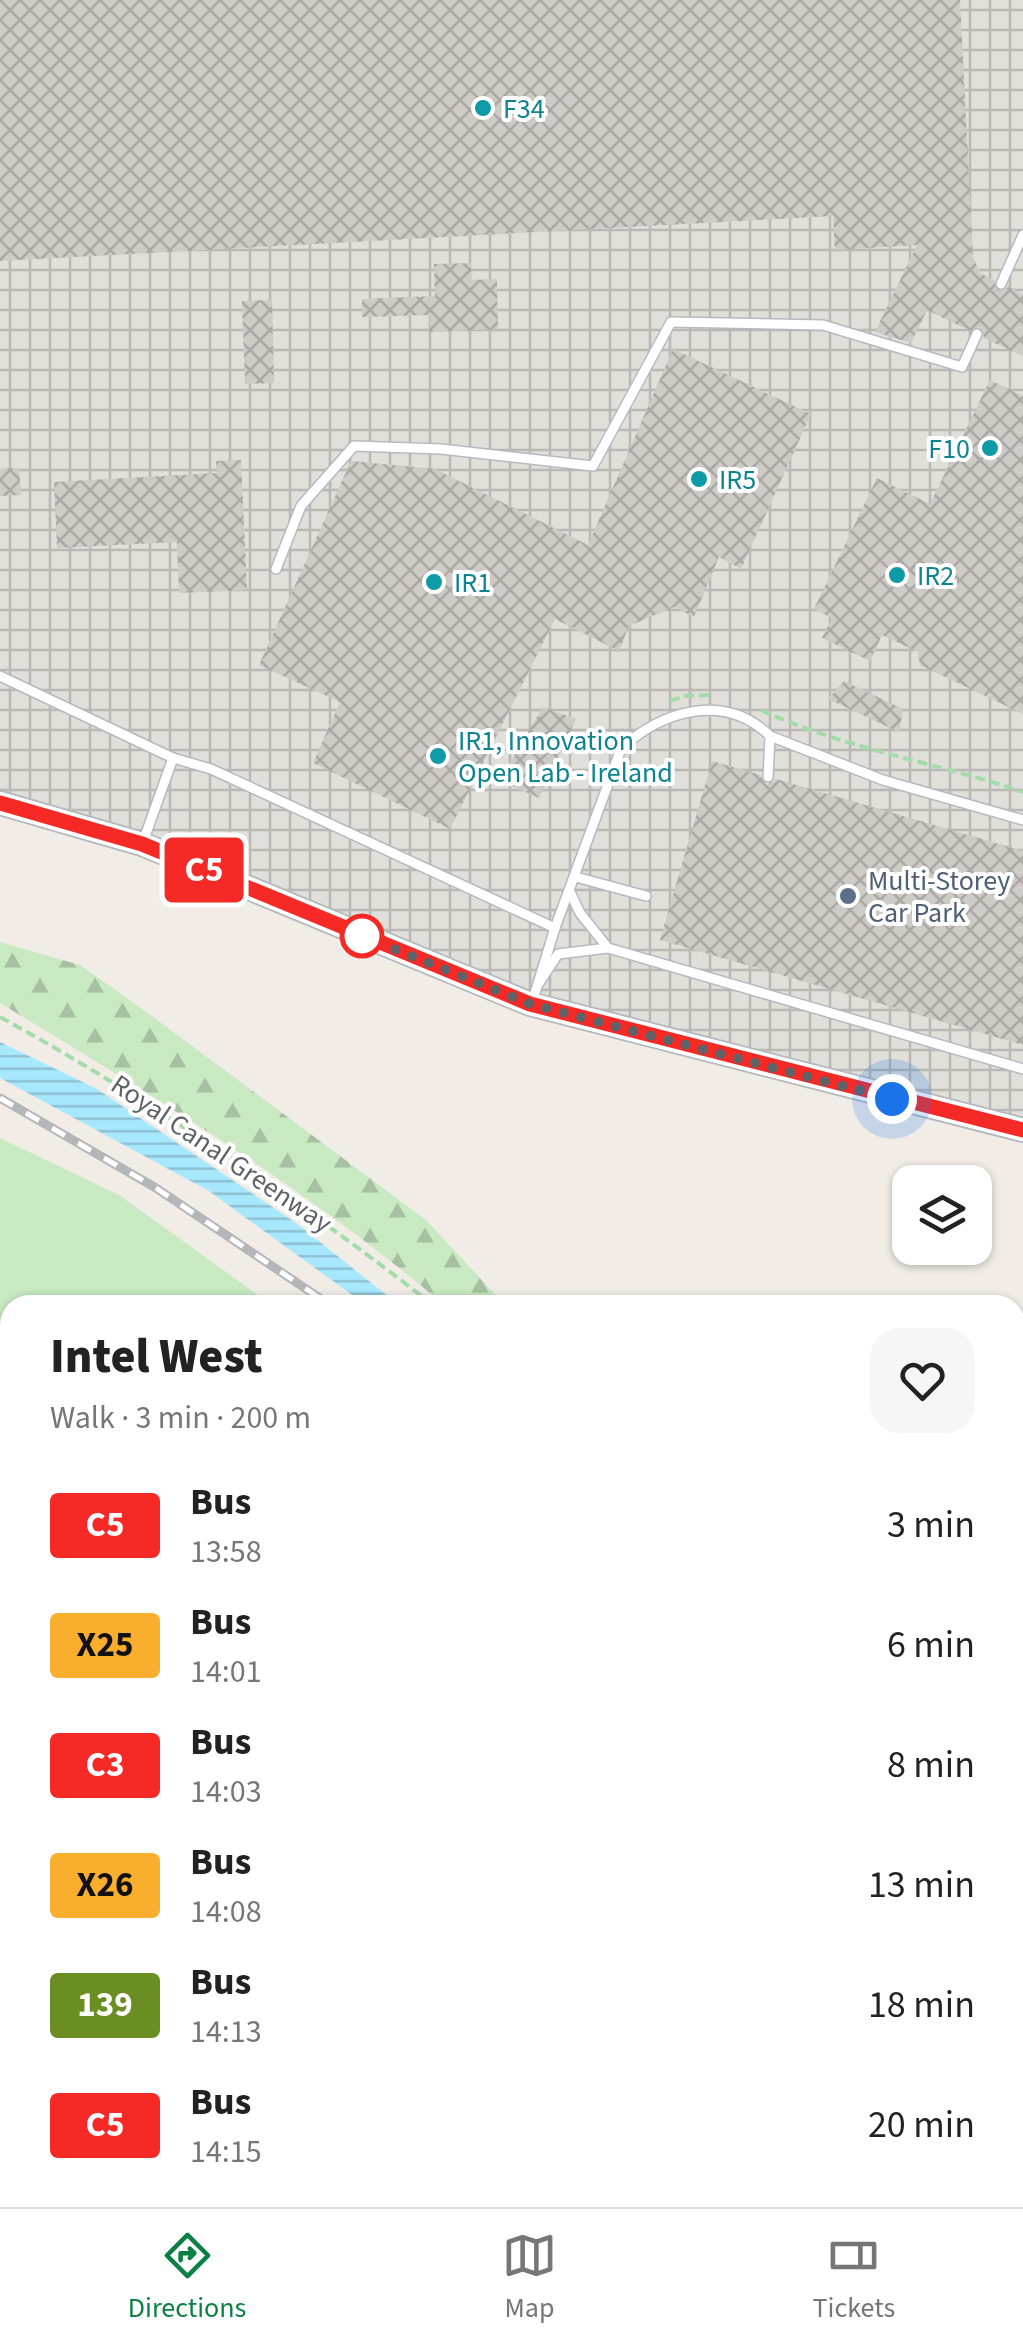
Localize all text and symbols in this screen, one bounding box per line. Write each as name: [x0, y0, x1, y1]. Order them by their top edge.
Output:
place label: F34: [503, 89, 545, 129]
marker: F34: [472, 97, 494, 119]
place label: F10: [928, 429, 970, 469]
marker: F10: [979, 437, 1001, 459]
place label: IR5: [719, 460, 756, 500]
marker: IR5: [688, 468, 710, 490]
place label: IR2: [917, 556, 954, 596]
place label: IR1: [454, 563, 491, 603]
marker: IR2: [886, 564, 908, 586]
marker: IR1: [423, 571, 445, 593]
place label: IR1, Innovation Open Lab - Ireland: [458, 721, 673, 793]
marker: IR1, Innovation Open Lab - Ireland: [427, 745, 449, 767]
line badge: C5: [159, 838, 249, 902]
text: C5: [185, 845, 223, 895]
place label: Multi-Storey Car Park: [868, 861, 1010, 933]
marker: Multi-Storey Car Park: [837, 885, 859, 907]
unlabelled marker: [341, 915, 383, 957]
street label: Royal Canal Greenway: [103, 1065, 340, 1243]
your location: [867, 1074, 917, 1124]
map controls: [892, 1165, 992, 1265]
button: layers: [892, 1165, 992, 1265]
text: Intel West: [50, 1323, 263, 1391]
button: heart: [870, 1328, 975, 1433]
text: Walk · 3 min · 200 m: [50, 1395, 311, 1441]
text: Bus: [190, 1475, 251, 1529]
text: 3 min: [887, 1498, 975, 1552]
text: C5: [86, 1500, 124, 1550]
text: 13:58: [190, 1529, 262, 1575]
text: Bus: [190, 1595, 251, 1649]
text: 6 min: [887, 1618, 975, 1672]
text: X25: [77, 1620, 133, 1670]
text: 14:01: [190, 1649, 262, 1695]
text: Bus: [190, 1715, 251, 1769]
text: 8 min: [887, 1738, 975, 1792]
text: C3: [86, 1740, 124, 1790]
text: 14:03: [190, 1769, 262, 1815]
text: Bus: [190, 1835, 251, 1889]
text: 13 min: [868, 1858, 975, 1912]
text: X26: [77, 1860, 133, 1910]
text: 14:08: [190, 1889, 262, 1935]
text: Bus: [190, 1955, 251, 2009]
text: 18 min: [868, 1978, 975, 2032]
text: 139: [77, 1980, 133, 2030]
text: 14:13: [190, 2009, 262, 2055]
text: Bus: [190, 2075, 251, 2129]
text: 20 min: [868, 2098, 975, 2152]
text: C5: [86, 2100, 124, 2150]
text: 14:15: [190, 2129, 262, 2175]
tab: Directions: [128, 2228, 246, 2328]
tab: Map: [502, 2228, 557, 2328]
tab: Tickets: [813, 2228, 895, 2328]

